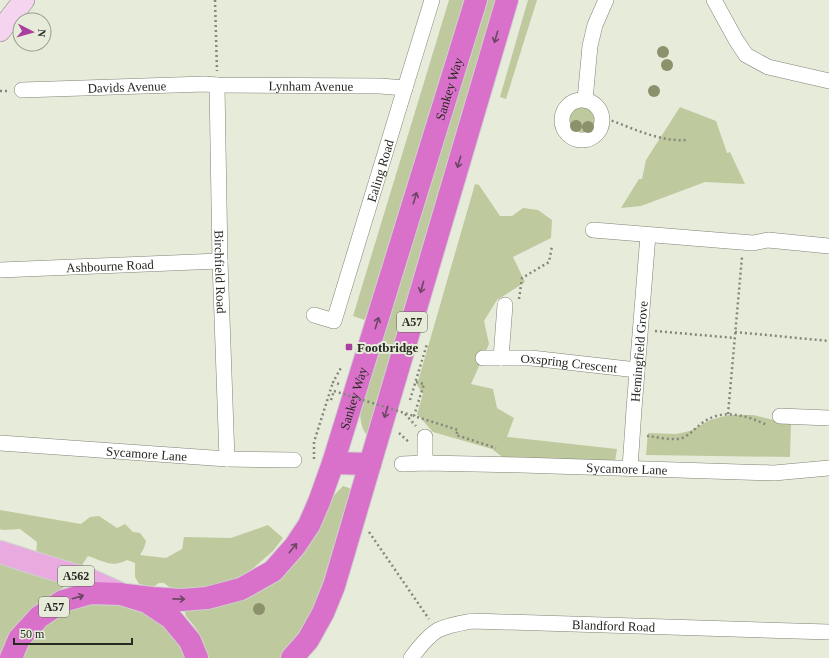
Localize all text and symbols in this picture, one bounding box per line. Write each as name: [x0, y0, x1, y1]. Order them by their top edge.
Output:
north arrow: [12, 12, 52, 52]
text: N: [36, 28, 48, 38]
one-way arrow: [492, 31, 499, 44]
street label: Sankey Way: [432, 55, 465, 122]
street label: Davids Avenue: [87, 78, 167, 95]
street label: Lynham Avenue: [268, 78, 353, 93]
street label: Ealing Road: [363, 137, 397, 204]
one-way arrow: [455, 155, 462, 168]
one-way arrow: [412, 192, 419, 205]
street label: Birchfield Road: [212, 230, 229, 314]
street label: Ashbourne Road: [66, 256, 155, 275]
one-way arrow: [418, 280, 425, 293]
street label: Hemingfield Grove: [627, 300, 650, 403]
road number: A57: [397, 312, 427, 332]
one-way arrow: [374, 316, 381, 329]
place label: Footbridge: [357, 340, 419, 355]
marker: Footbridge: [344, 342, 354, 352]
street label: Oxspring Crescent: [520, 350, 618, 375]
street label: Sankey Way: [336, 365, 370, 431]
one-way arrow: [382, 405, 389, 418]
street label: Sycamore Lane: [106, 443, 188, 464]
street label: Sycamore Lane: [586, 460, 668, 477]
one-way arrow: [288, 543, 297, 554]
road number: A562: [58, 566, 94, 586]
one-way arrow: [71, 593, 84, 600]
one-way arrow: [172, 596, 185, 603]
road number: A57: [39, 597, 69, 617]
street label: Blandford Road: [572, 617, 656, 634]
scale bar: [14, 620, 132, 646]
text: 50 m: [20, 627, 45, 641]

